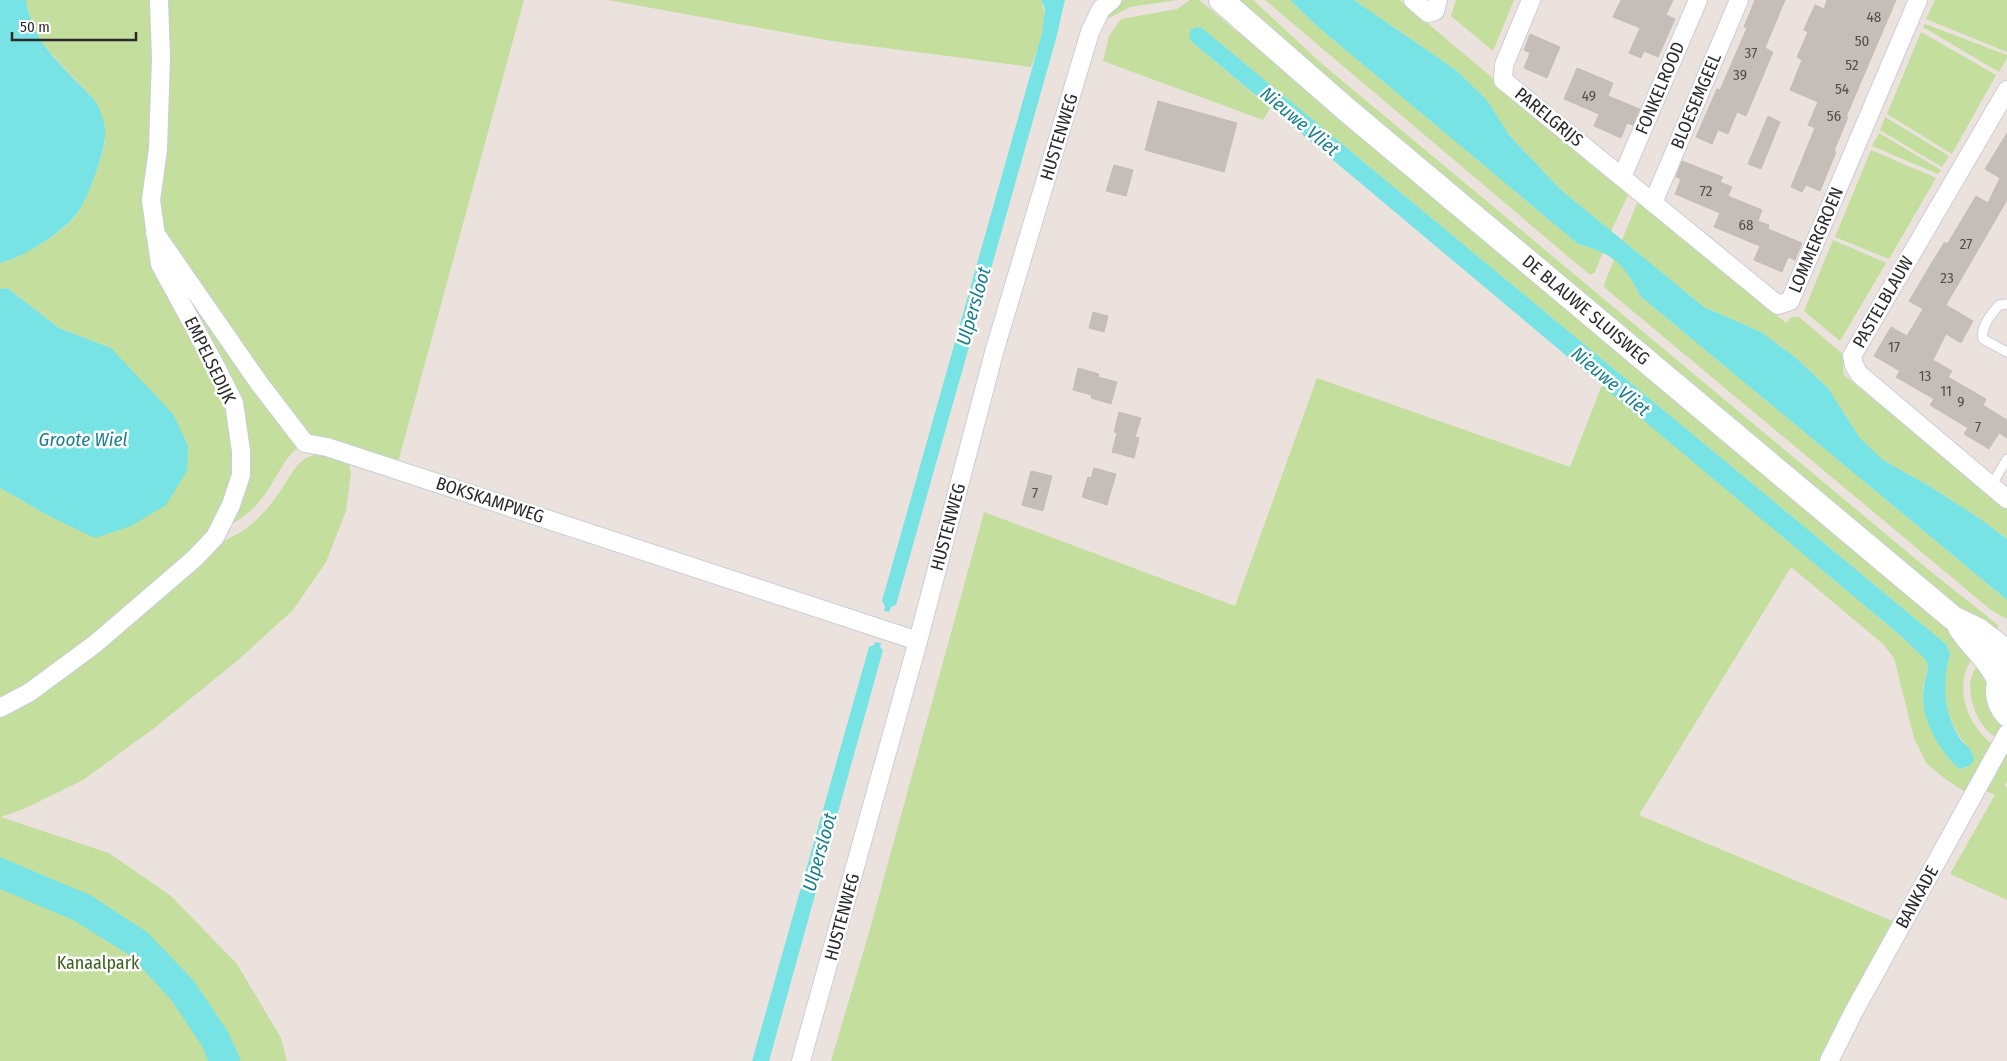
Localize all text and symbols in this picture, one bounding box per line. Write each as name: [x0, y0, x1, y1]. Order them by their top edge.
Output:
house number: 48: [1867, 8, 1881, 26]
scale bar: [12, 10, 136, 42]
text: 50 m: [20, 18, 50, 36]
house number: 50: [1855, 32, 1869, 50]
street label: FONKELROOD: [1631, 38, 1689, 138]
house number: 37: [1745, 44, 1757, 62]
street label: BLOESEMGEEL: [1666, 50, 1726, 152]
house number: 52: [1845, 56, 1859, 74]
house number: 39: [1733, 66, 1747, 84]
house number: 54: [1835, 80, 1849, 98]
water label: Nieuwe Vliet: [1256, 82, 1344, 161]
street label: PARELGRIJS: [1510, 83, 1588, 151]
house number: 49: [1582, 87, 1596, 105]
street label: HUSTENWEG: [1035, 91, 1083, 183]
house number: 56: [1827, 107, 1841, 125]
house number: 72: [1700, 182, 1713, 200]
street label: LOMMERGROEN: [1784, 184, 1848, 296]
house number: 68: [1739, 216, 1753, 234]
house number: 27: [1960, 235, 1972, 253]
street label: DE BLAUWE SLUISWEG: [1518, 250, 1654, 370]
street label: PASTELBLAUW: [1848, 252, 1918, 352]
water label: Ulpersloot: [951, 264, 996, 348]
house number: 23: [1940, 269, 1954, 287]
street label: EMPELSEDIJK: [180, 313, 241, 407]
house number: 17: [1888, 338, 1900, 356]
water label: Nieuwe Vliet: [1567, 342, 1655, 421]
house number: 13: [1919, 367, 1932, 385]
house number: 11: [1940, 382, 1952, 400]
house number: 9: [1957, 393, 1965, 411]
house number: 7: [1975, 418, 1981, 436]
water label: Groote Wiel: [39, 428, 127, 451]
street label: BOKSKAMPWEG: [433, 472, 547, 528]
street label: HUSTENWEG: [926, 481, 970, 573]
house number: 7: [1032, 484, 1038, 502]
water label: Ulpersloot: [797, 810, 842, 894]
street label: BANKADE: [1891, 862, 1943, 932]
street label: HUSTENWEG: [820, 871, 864, 963]
park label: Kanaalpark: [57, 952, 140, 974]

